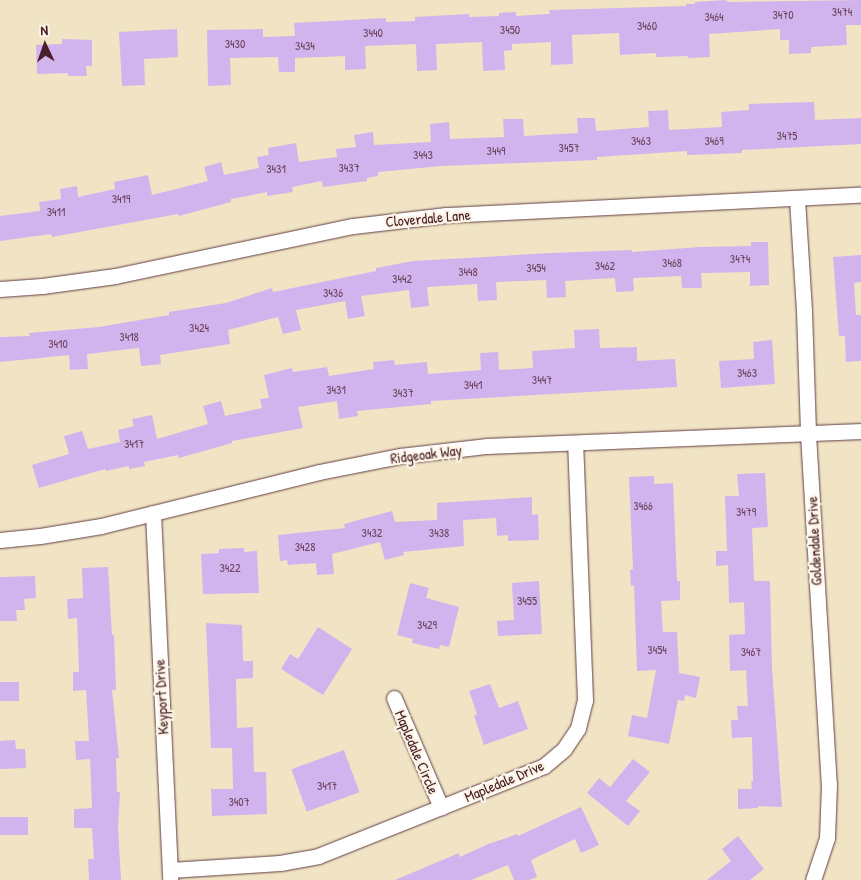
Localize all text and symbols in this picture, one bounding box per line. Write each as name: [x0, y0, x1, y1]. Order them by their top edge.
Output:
house number: 3474: [832, 5, 852, 19]
house number: 3470: [772, 8, 794, 22]
house number: 3464: [704, 10, 724, 24]
house number: 3460: [637, 19, 657, 33]
north arrow: [20, 20, 70, 70]
text: N: [40, 20, 48, 39]
house number: 3450: [500, 23, 520, 37]
house number: 3440: [363, 26, 383, 40]
house number: 3430: [225, 37, 245, 51]
house number: 3434: [295, 39, 315, 53]
house number: 3475: [777, 129, 797, 143]
house number: 3463: [631, 134, 651, 148]
house number: 3469: [704, 134, 724, 148]
house number: 3457: [559, 141, 579, 155]
house number: 3449: [487, 144, 505, 158]
house number: 3443: [413, 148, 433, 162]
house number: 3437: [338, 161, 360, 175]
house number: 3431: [266, 162, 286, 176]
house number: 3419: [112, 192, 130, 206]
house number: 3411: [47, 205, 65, 219]
street label: Cloverdale Lane: [385, 205, 471, 231]
house number: 3474: [730, 252, 750, 266]
house number: 3468: [662, 256, 682, 270]
house number: 3462: [595, 259, 615, 273]
house number: 3454: [526, 261, 546, 275]
house number: 3448: [458, 265, 478, 279]
house number: 3442: [392, 272, 412, 286]
house number: 3436: [323, 286, 343, 300]
house number: 3424: [189, 321, 209, 335]
house number: 3418: [119, 330, 139, 344]
house number: 3410: [48, 337, 68, 351]
house number: 3463: [737, 366, 757, 380]
house number: 3447: [532, 373, 552, 387]
house number: 3441: [464, 378, 482, 392]
house number: 3431: [326, 383, 346, 397]
house number: 3437: [392, 386, 414, 400]
house number: 3417: [124, 437, 144, 451]
street label: Ridgeoak Way: [389, 441, 463, 467]
street label: Goldendale Drive: [803, 496, 825, 586]
house number: 3466: [633, 499, 653, 513]
house number: 3479: [736, 505, 756, 519]
house number: 3432: [362, 526, 382, 540]
house number: 3438: [429, 526, 449, 540]
house number: 3428: [295, 540, 315, 554]
house number: 3422: [219, 561, 241, 575]
house number: 3455: [517, 594, 537, 608]
house number: 3429: [417, 618, 437, 632]
house number: 3454: [647, 643, 667, 657]
house number: 3467: [741, 645, 761, 659]
street label: Keyport Drive: [150, 659, 172, 735]
street label: Mapledale Circle: [391, 707, 443, 797]
street label: Mapledale Drive: [462, 756, 546, 806]
house number: 3417: [317, 779, 337, 793]
house number: 3407: [228, 795, 250, 809]

